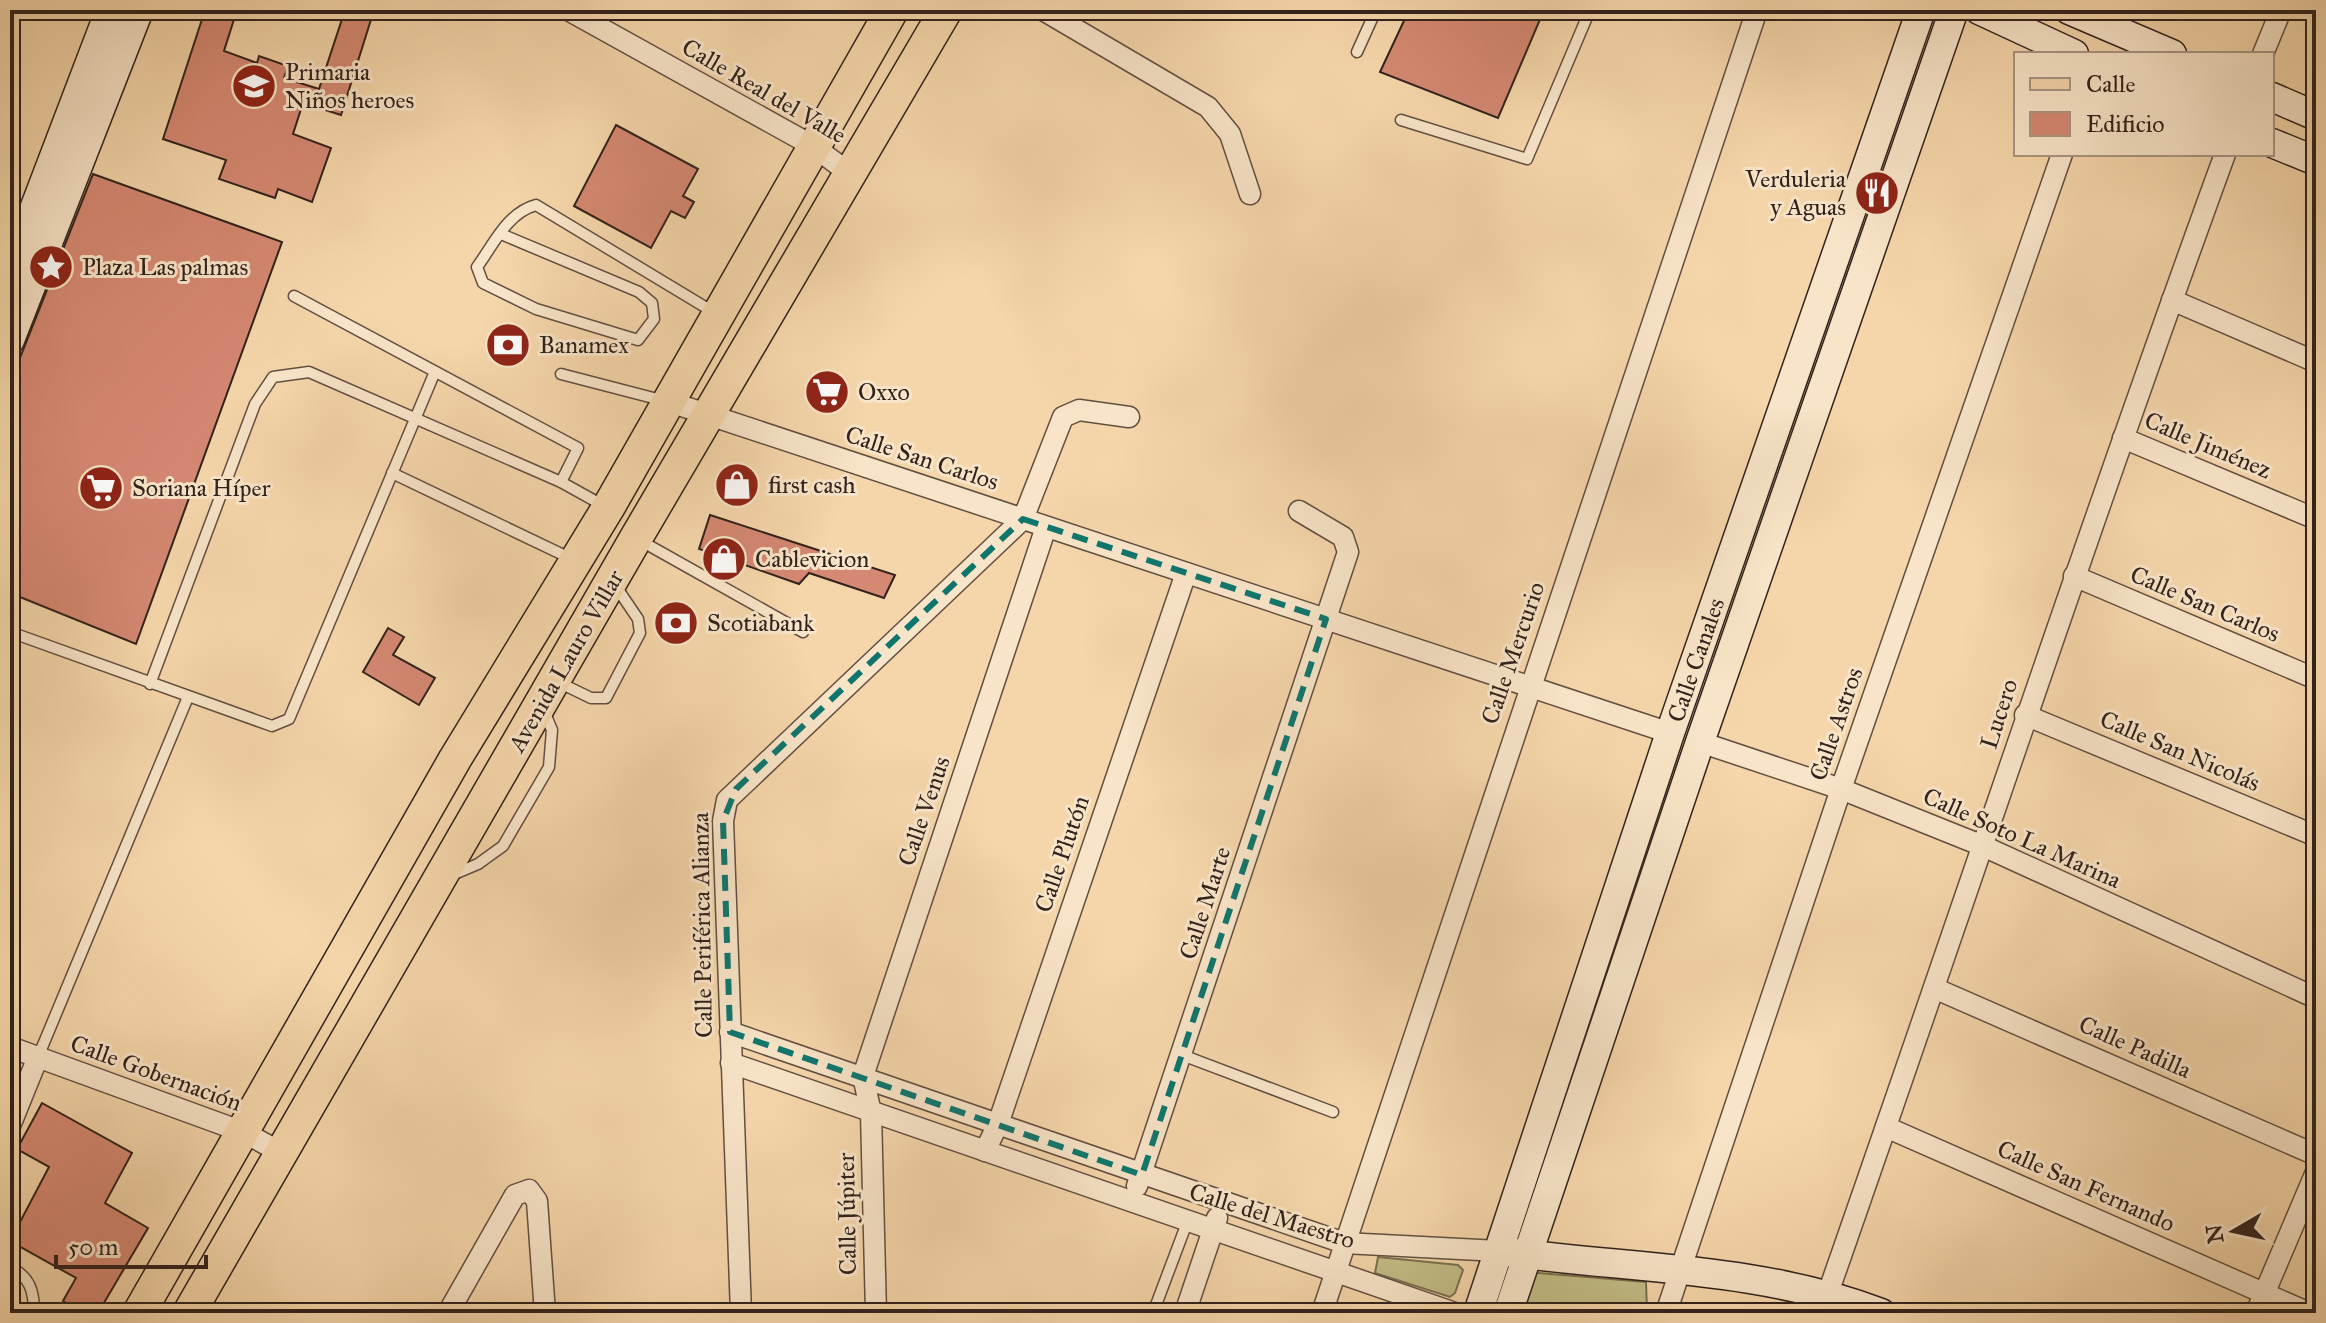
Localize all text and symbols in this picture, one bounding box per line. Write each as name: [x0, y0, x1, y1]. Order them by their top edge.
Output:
street label: Calle Real del Valle: [677, 32, 851, 150]
legend: [2014, 52, 2274, 156]
place label: Primaria Niños heroes: [285, 57, 414, 115]
school or university icon: Primaria Niños heroes: [230, 62, 278, 110]
text: Calle: [2086, 69, 2135, 99]
text: Edificio: [2086, 109, 2165, 139]
place label: Verduleria y Aguas: [1744, 164, 1847, 222]
restaurant icon: Verduleria y Aguas: [1853, 169, 1901, 217]
place icon: Plaza Las palmas: [27, 243, 75, 291]
place label: Plaza Las palmas: [82, 252, 248, 282]
bank icon: Banamex: [484, 321, 532, 369]
place label: Banamex: [539, 330, 629, 360]
supermarket icon: Oxxo: [803, 368, 851, 416]
place label: Oxxo: [858, 377, 910, 407]
street label: Calle Jiménez: [2140, 405, 2276, 485]
street label: Calle San Carlos: [842, 419, 1002, 497]
shop icon: first cash: [713, 461, 761, 509]
supermarket icon: Soriana Híper: [77, 464, 125, 512]
place label: first cash: [768, 470, 856, 500]
place label: Soriana Híper: [132, 473, 270, 503]
shop icon: Cablevicion: [700, 535, 748, 583]
place label: Cablevicion: [755, 544, 869, 574]
street label: Calle San Carlos: [2126, 559, 2284, 649]
street label: Avenida Lauro Villar: [501, 564, 630, 758]
street label: Calle Mercurio: [1475, 578, 1551, 728]
street label: Calle Canales: [1661, 594, 1731, 726]
bank icon: Scotiabank: [652, 599, 700, 647]
place label: Scotiabank: [707, 608, 815, 638]
street label: Calle Astros: [1803, 663, 1869, 785]
street label: Lucero: [1974, 675, 2024, 753]
street label: Calle San Nicolás: [2095, 704, 2265, 798]
street label: Calle Venus: [891, 752, 957, 870]
street label: Calle Soto La Marina: [1918, 781, 2126, 895]
street label: Calle Plutón: [1028, 792, 1096, 916]
street label: Calle Periférica Alianza: [685, 811, 719, 1038]
street label: Calle Marte: [1173, 843, 1237, 963]
street label: Calle Padilla: [2074, 1009, 2197, 1085]
street label: Calle Gobernación: [66, 1028, 246, 1118]
street label: Calle San Fernando: [1993, 1133, 2179, 1239]
street label: Calle Júpiter: [831, 1152, 863, 1276]
street label: Calle del Maestro: [1186, 1177, 1358, 1255]
north arrow: [2194, 1191, 2274, 1271]
scale bar: [56, 1219, 206, 1269]
text: N: [2200, 1222, 2230, 1245]
text: 50 m: [68, 1232, 118, 1262]

